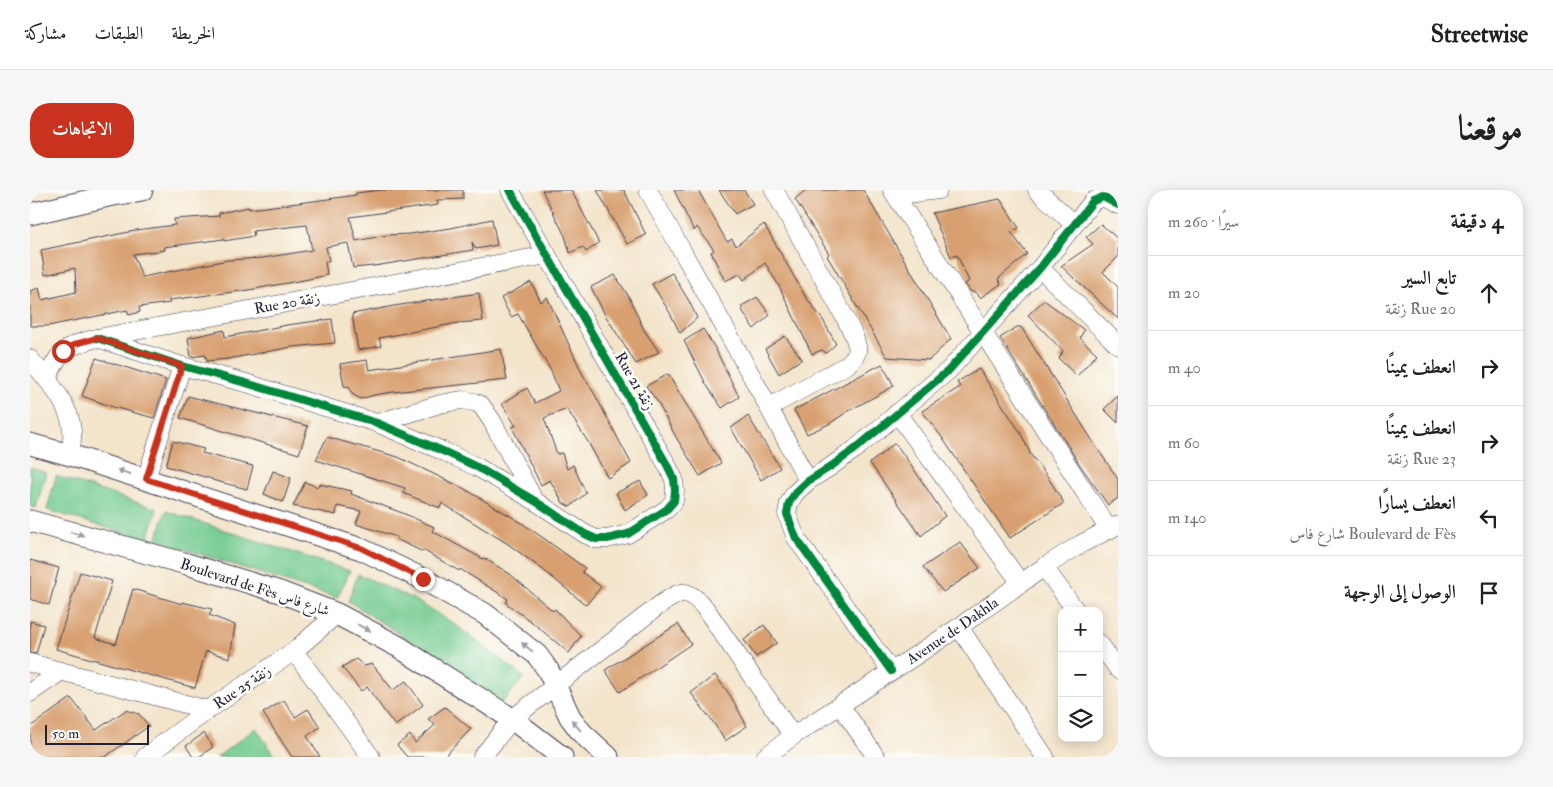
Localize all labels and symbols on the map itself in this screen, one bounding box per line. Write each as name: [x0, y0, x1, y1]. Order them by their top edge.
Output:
street label: Rue 20 زنقة: [253, 288, 321, 319]
route start: [52, 340, 75, 363]
street label: Rue 21 زنقة: [610, 349, 659, 414]
one-way arrow: [116, 467, 131, 475]
one-way arrow: [70, 530, 85, 538]
street label: Boulevard de Fès شارع فاس: [177, 554, 332, 623]
route end: [412, 568, 435, 591]
street label: Avenue de Dakhla: [902, 593, 1003, 669]
one-way arrow: [356, 624, 371, 632]
one-way arrow: [520, 641, 533, 652]
street label: Rue 25 زنقة: [210, 661, 275, 714]
one-way arrow: [571, 719, 582, 732]
scale bar: [45, 722, 149, 745]

